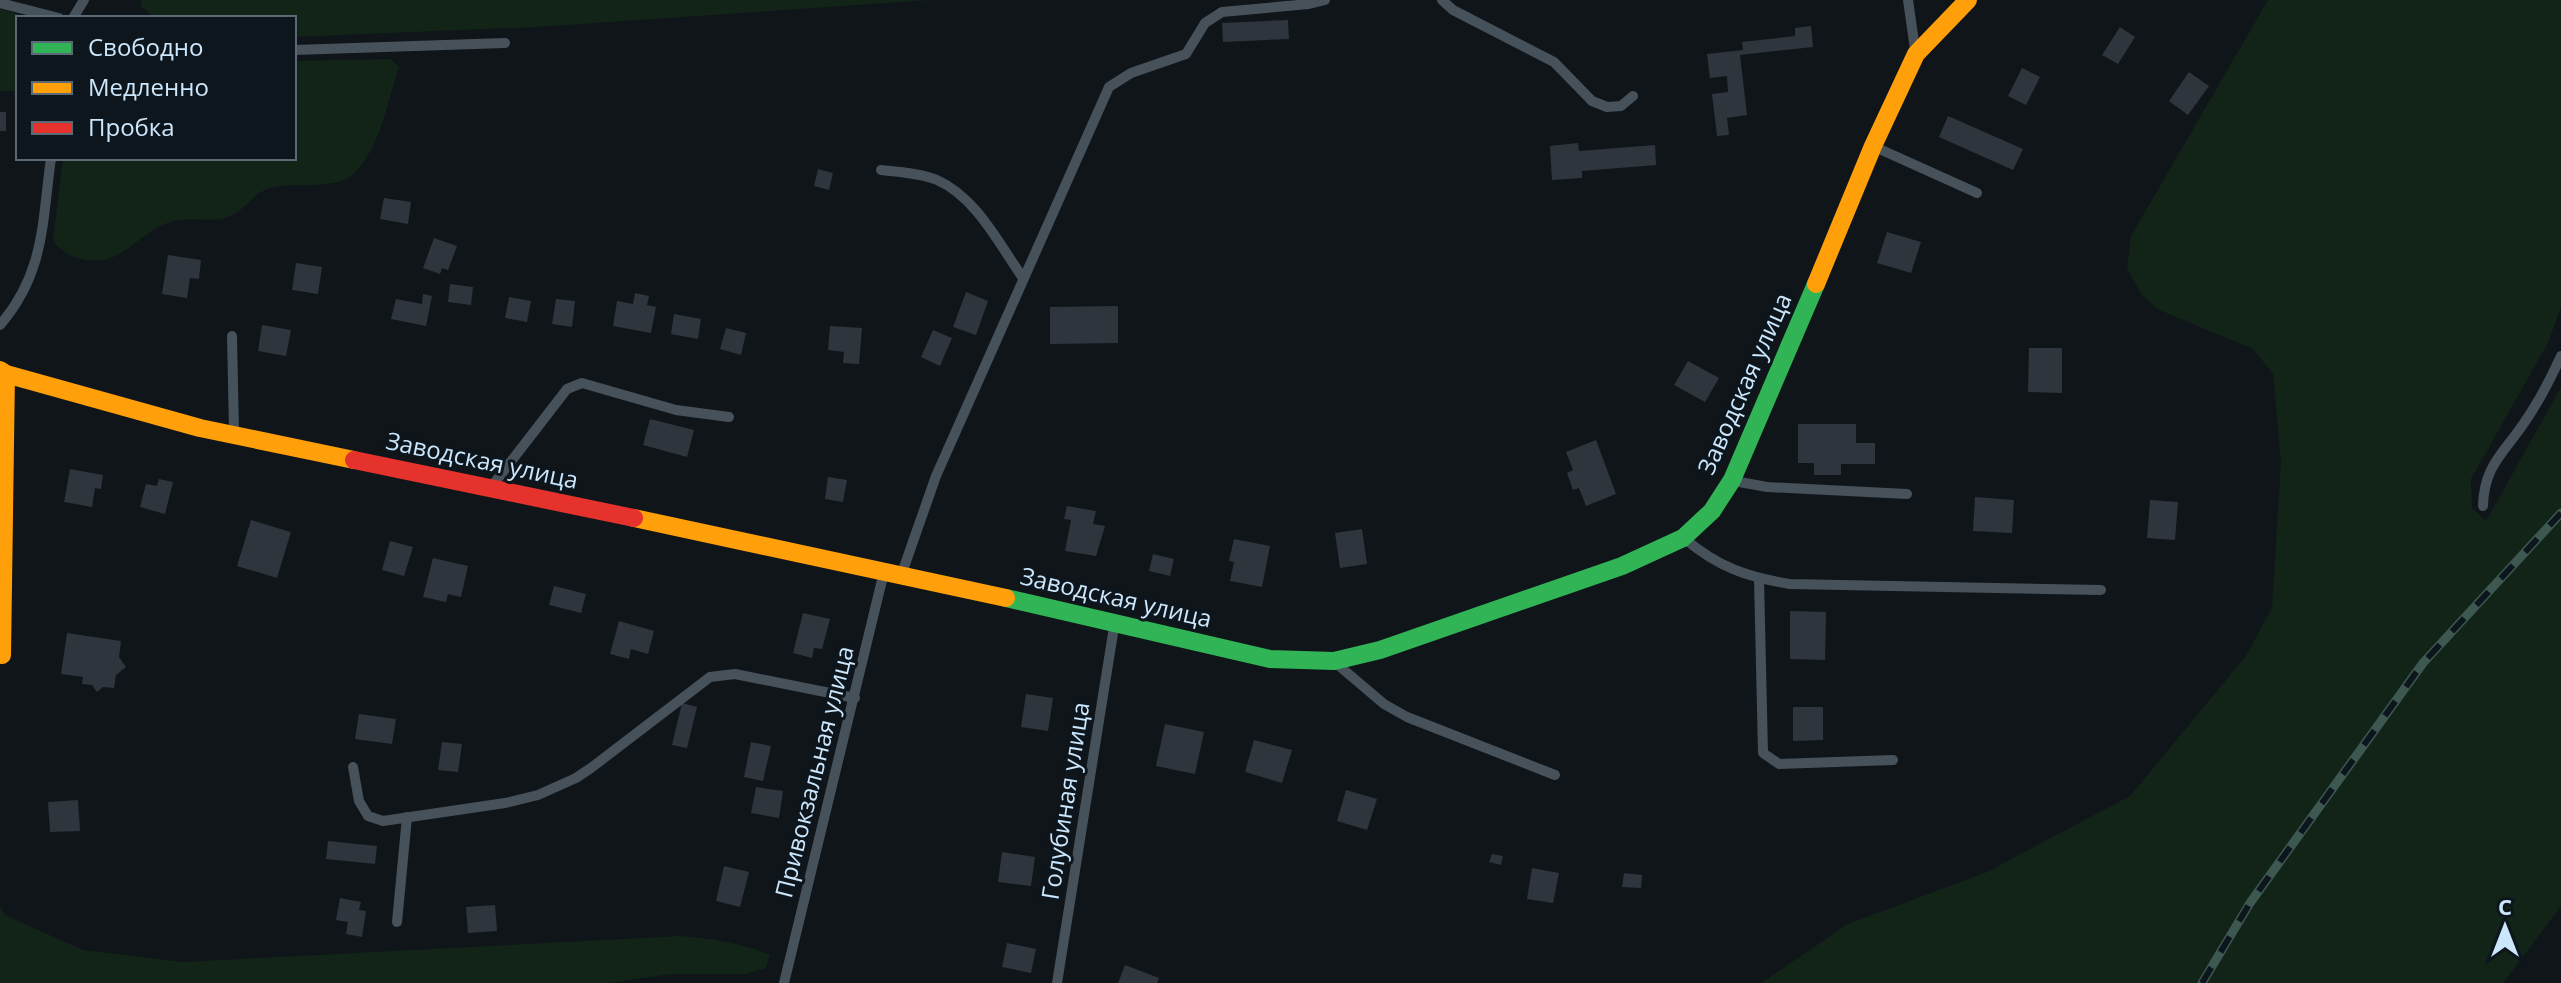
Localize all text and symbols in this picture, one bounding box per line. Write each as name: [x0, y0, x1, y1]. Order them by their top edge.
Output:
legend: [16, 16, 296, 160]
text: Свободно: [88, 30, 203, 63]
text: Медленно: [88, 70, 209, 103]
text: Пробка: [88, 110, 175, 143]
street label: Заводская улица: [1689, 287, 1798, 479]
street label: Заводская улица: [383, 423, 581, 496]
street label: Заводская улица: [1017, 558, 1215, 635]
street label: Привокзальная улица: [766, 642, 861, 901]
street label: Голубиная улица: [1033, 700, 1096, 902]
north arrow: [2465, 887, 2545, 967]
text: С: [2498, 891, 2512, 921]

